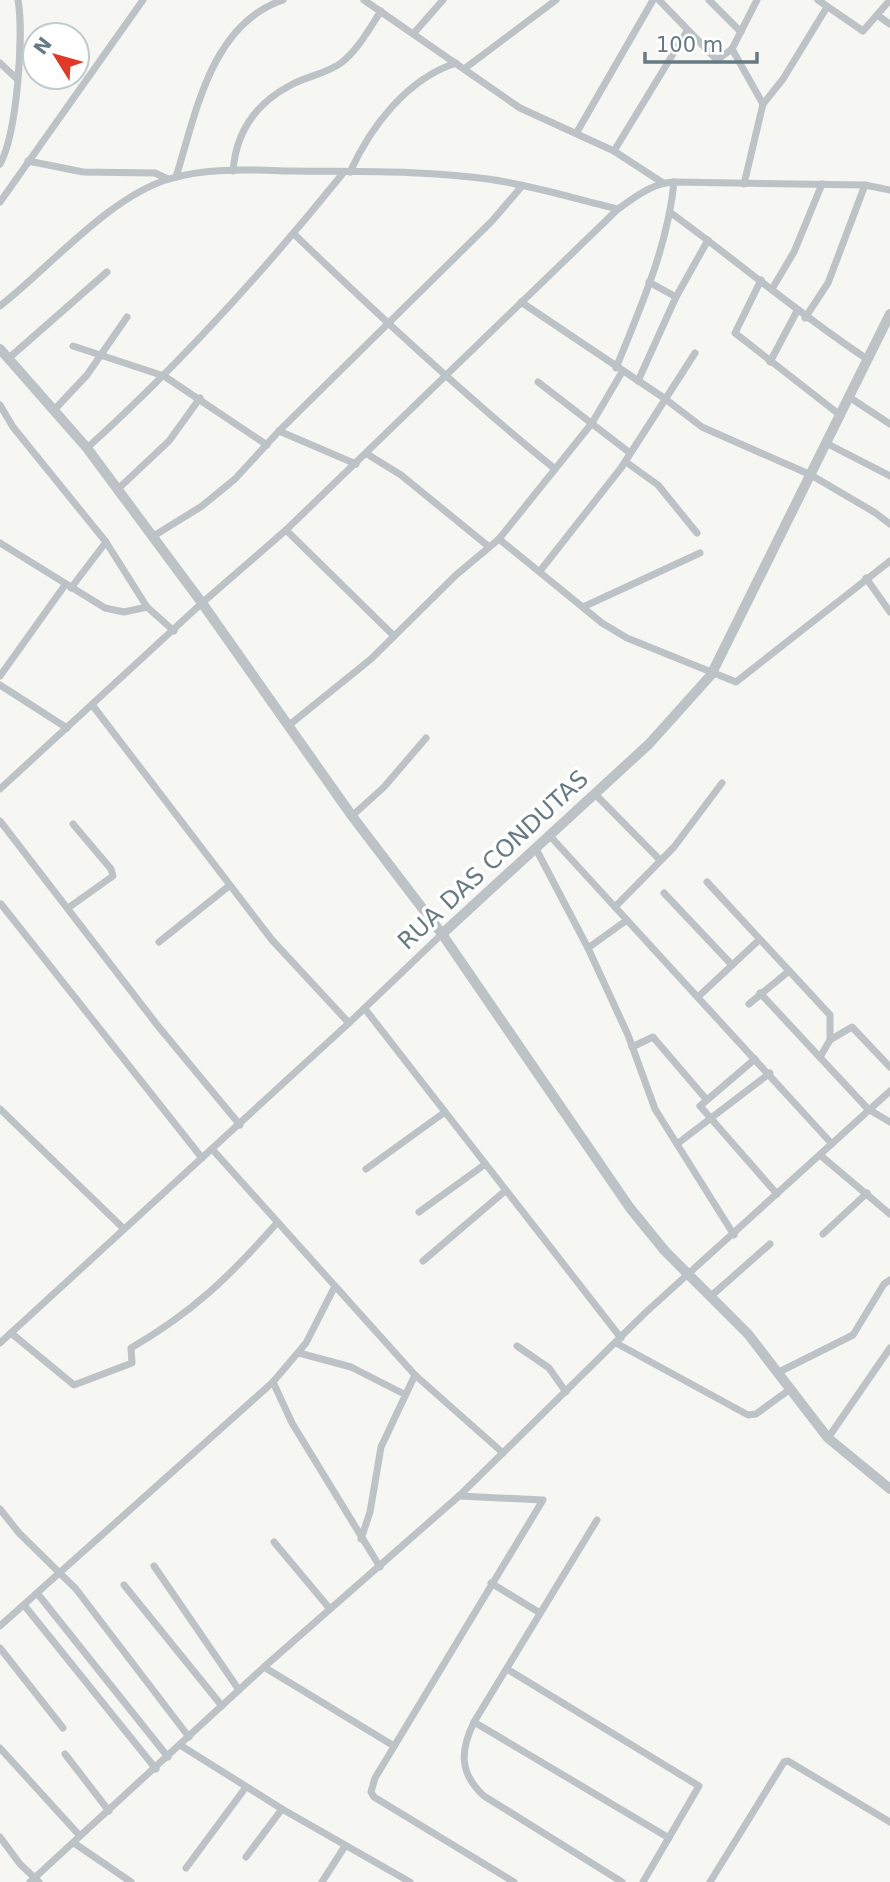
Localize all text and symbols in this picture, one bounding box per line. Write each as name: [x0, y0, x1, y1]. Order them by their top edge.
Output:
north arrow: [21, 21, 91, 91]
scale bar: [645, 21, 757, 65]
text: N: [29, 33, 56, 59]
text: 100 m: [656, 33, 723, 57]
street label: RUA DAS CONDUTAS: [392, 765, 594, 955]

